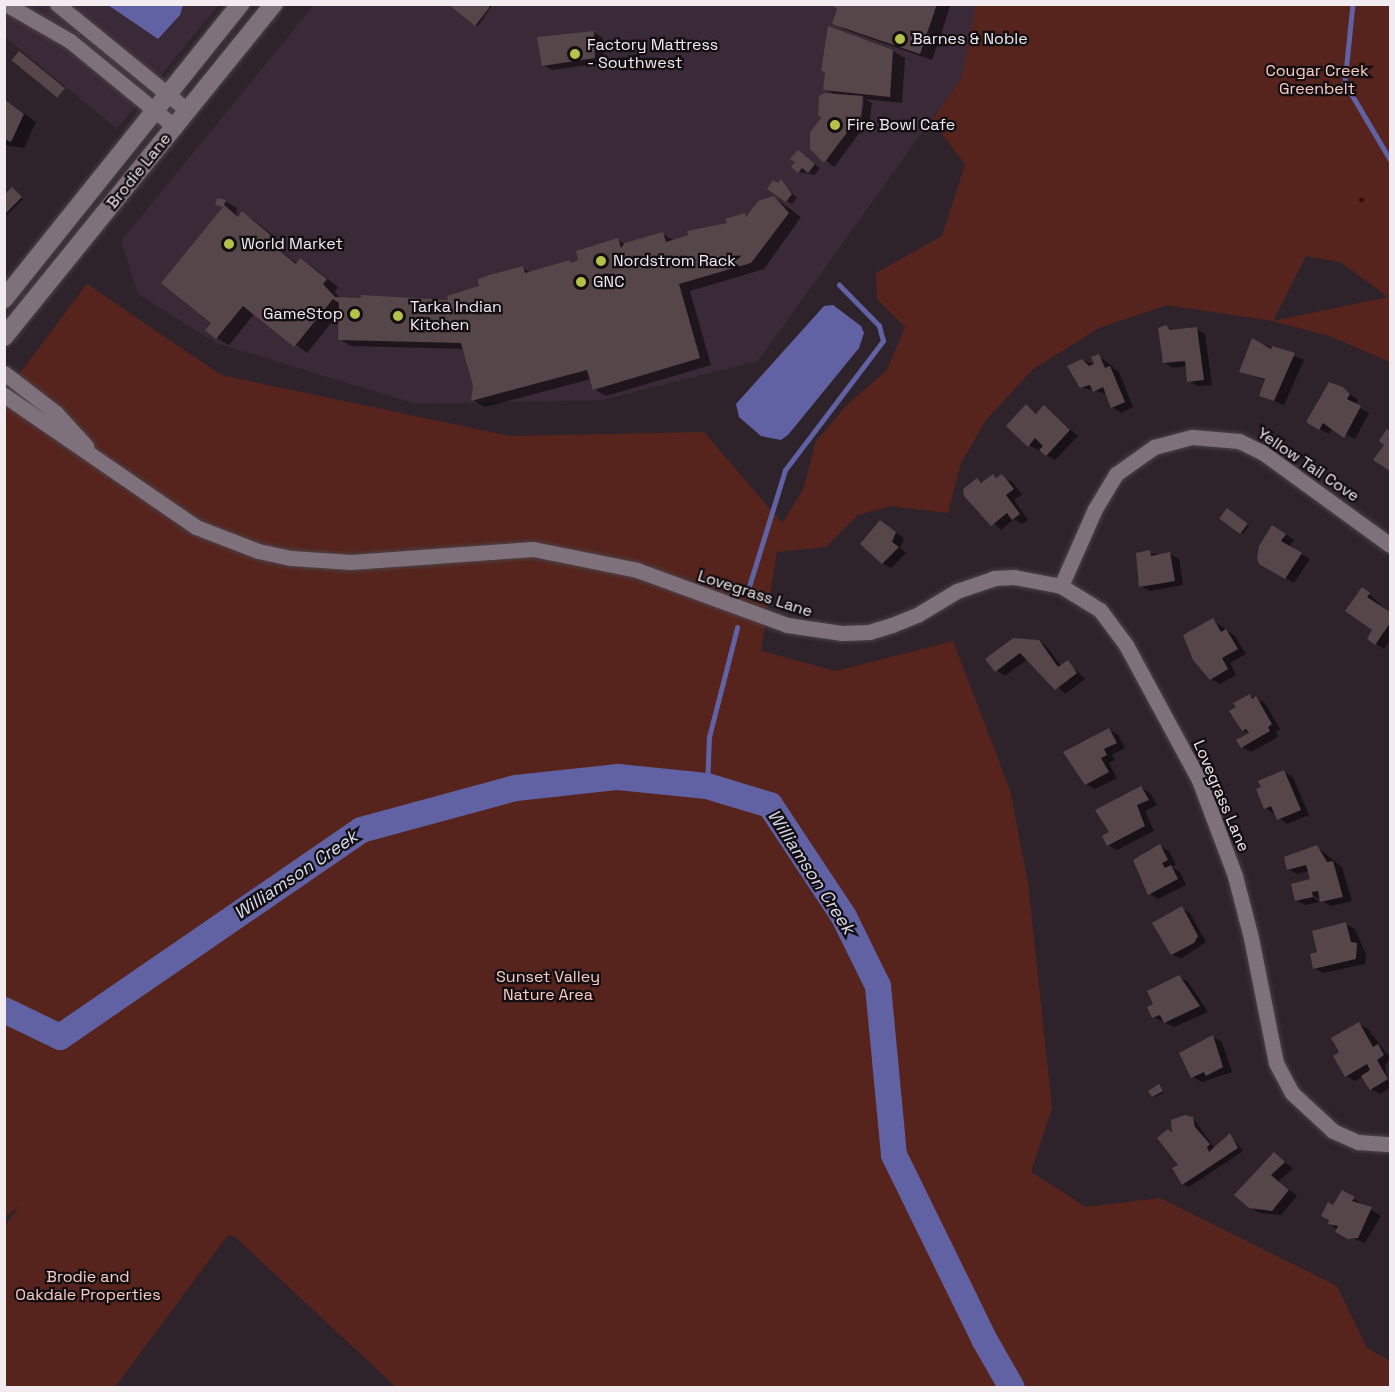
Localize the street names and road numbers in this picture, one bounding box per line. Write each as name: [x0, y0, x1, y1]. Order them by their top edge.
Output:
street label: Brodie Lane: [103, 130, 175, 212]
street label: Yellow Tail Cove: [1253, 424, 1363, 506]
street label: Lovegrass Lane: [695, 566, 815, 622]
street label: Lovegrass Lane: [1189, 737, 1253, 855]

